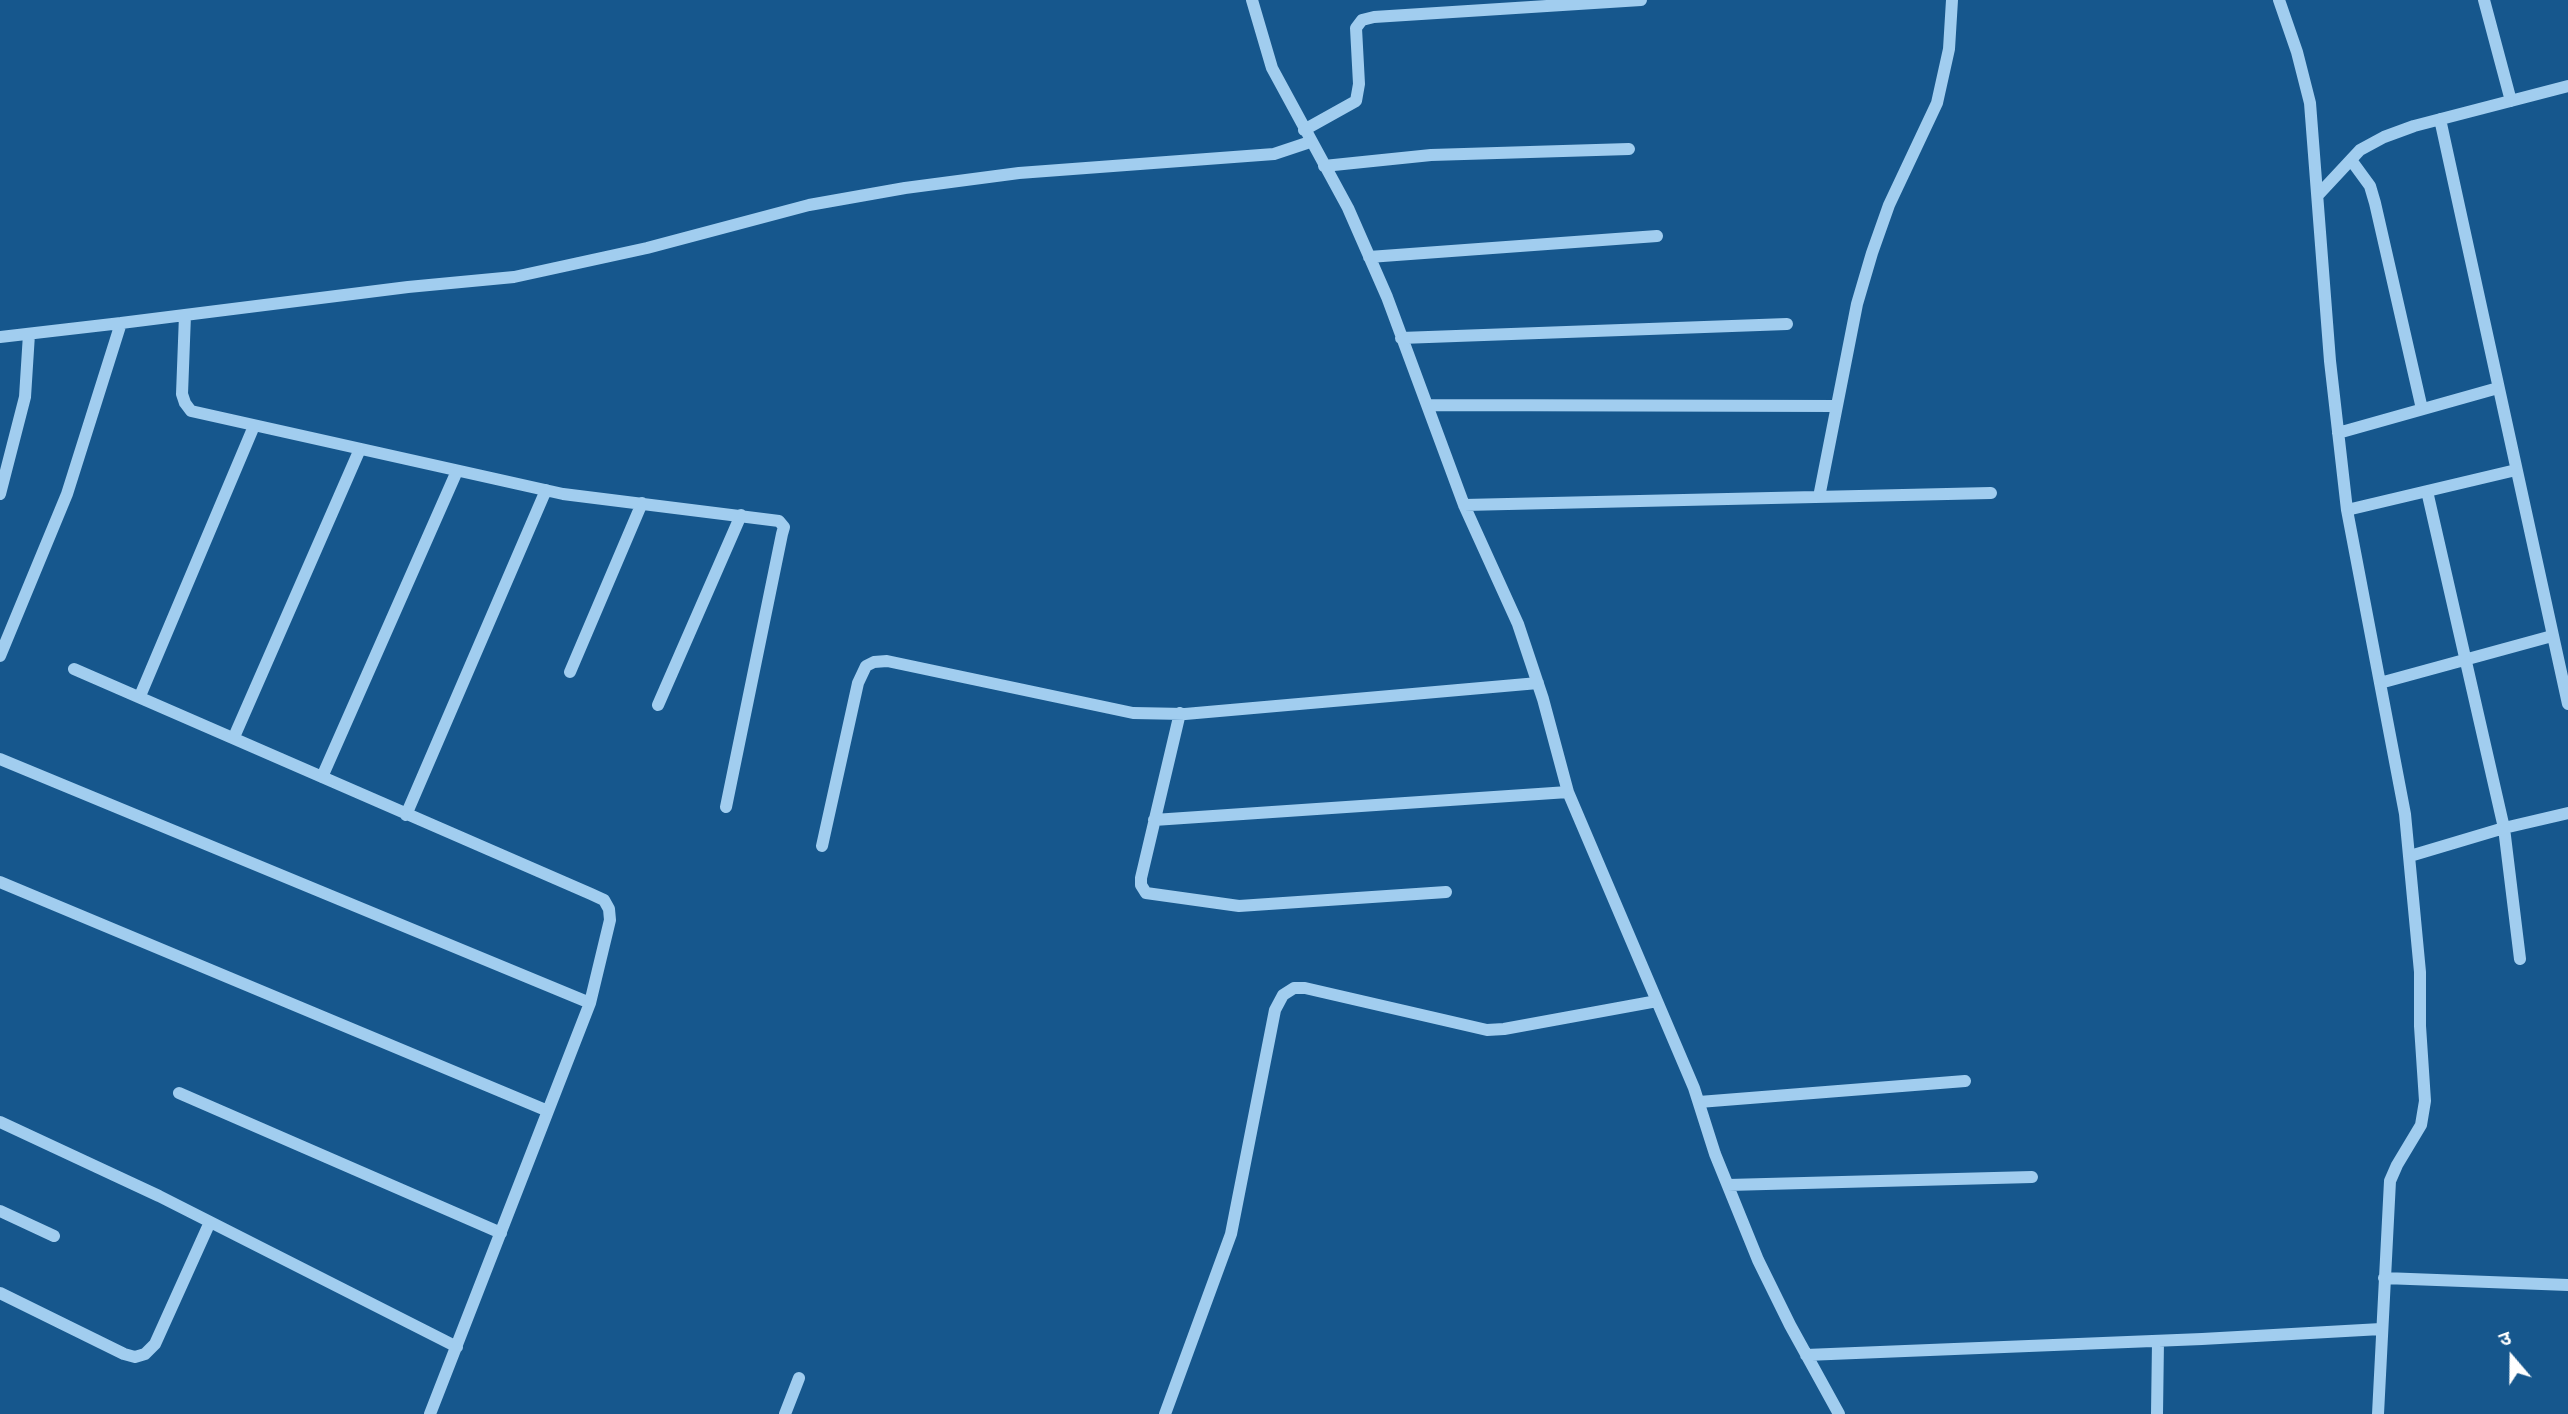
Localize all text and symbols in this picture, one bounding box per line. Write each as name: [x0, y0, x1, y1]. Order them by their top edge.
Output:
north arrow: [2477, 1323, 2547, 1393]
text: उ: [2495, 1325, 2514, 1351]

